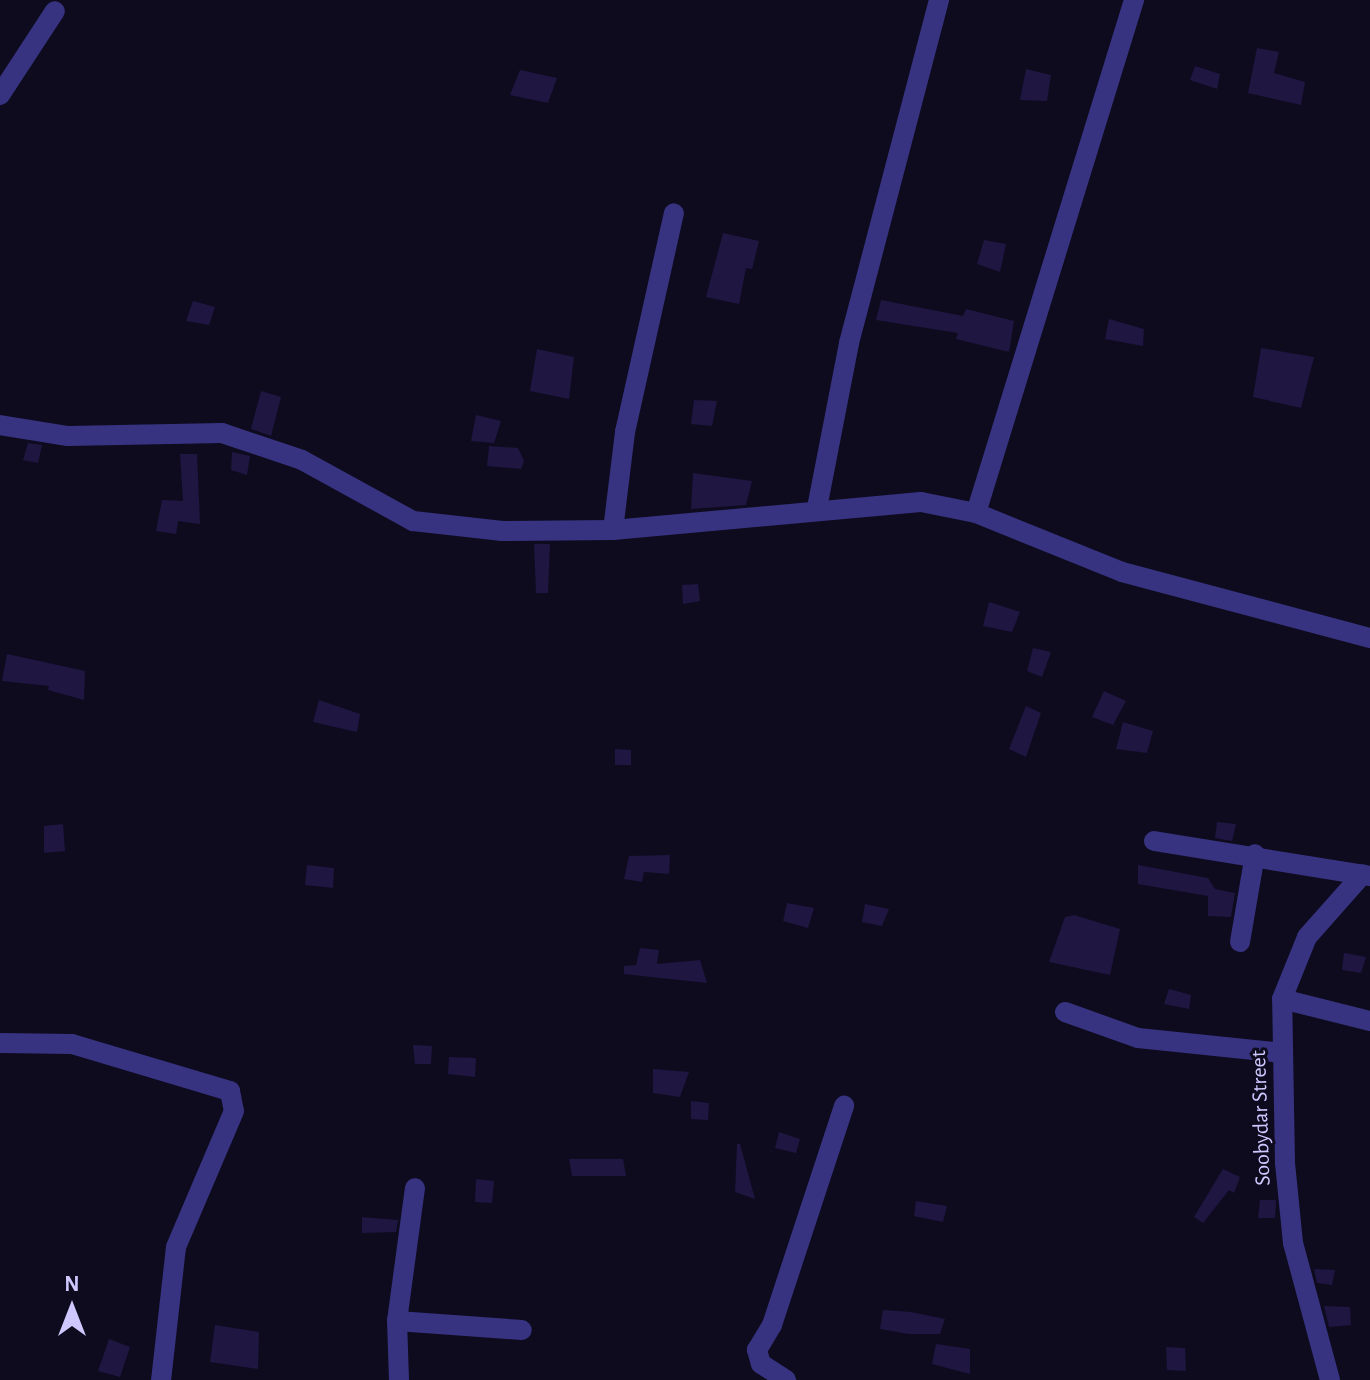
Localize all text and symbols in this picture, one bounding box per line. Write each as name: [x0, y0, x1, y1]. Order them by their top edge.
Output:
street label: Soobydar Street: [1245, 1050, 1277, 1186]
north arrow: [32, 1268, 112, 1348]
text: N: [64, 1273, 80, 1295]

